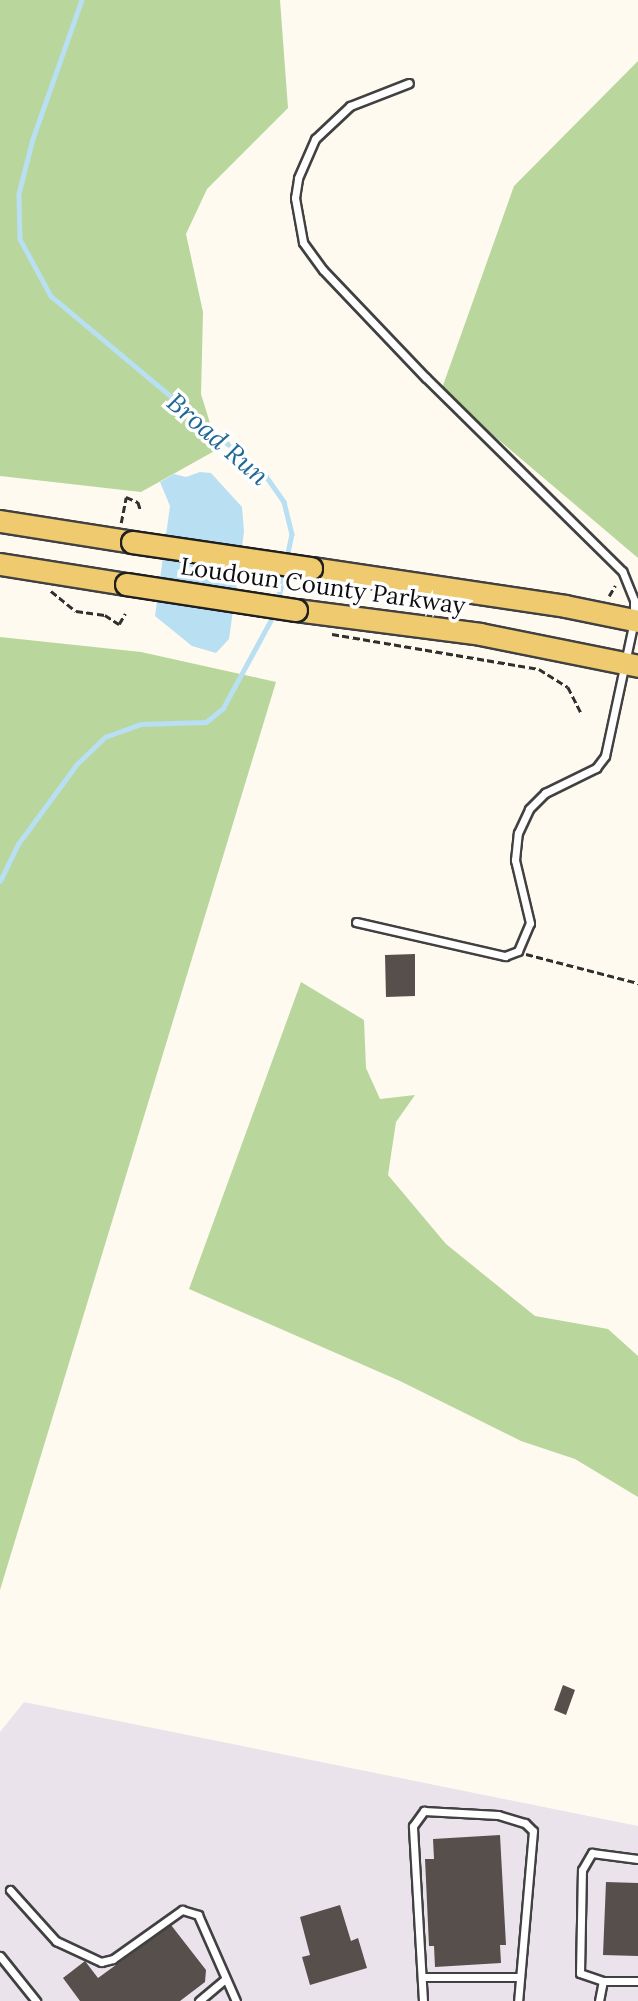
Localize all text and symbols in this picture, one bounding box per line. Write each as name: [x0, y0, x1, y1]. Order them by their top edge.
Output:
water label: Broad Run: [161, 386, 275, 492]
street label: Loudoun County Parkway: [179, 552, 467, 620]

